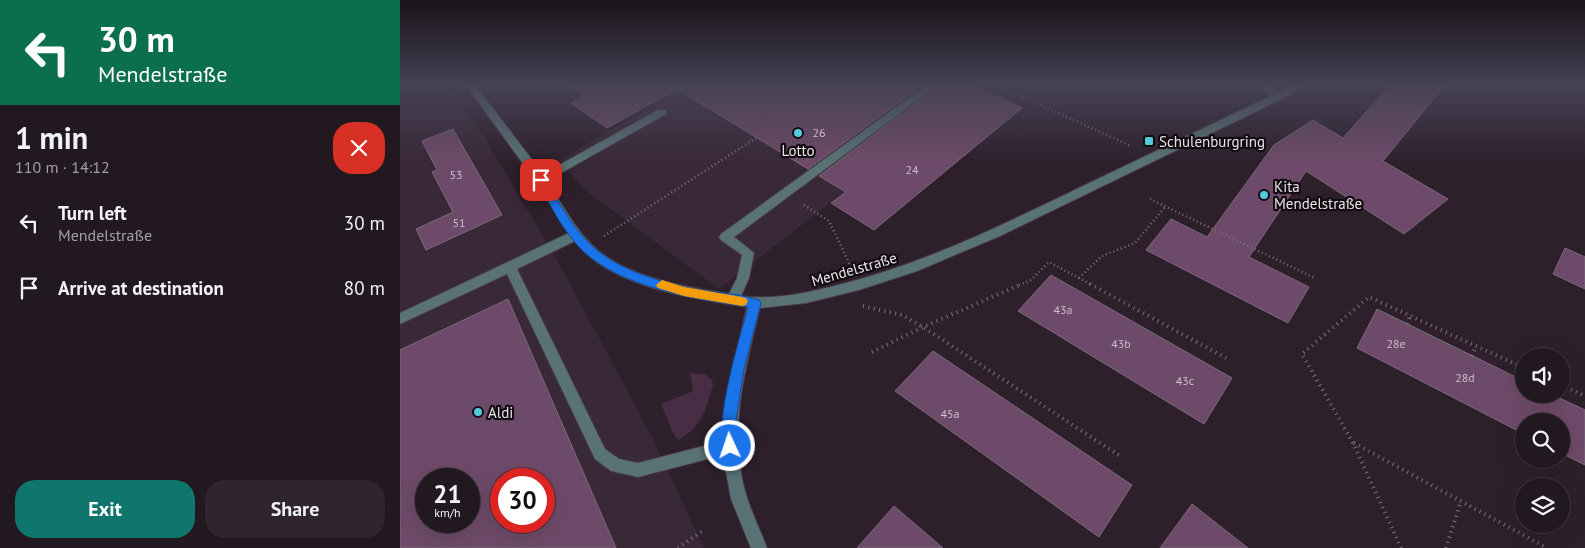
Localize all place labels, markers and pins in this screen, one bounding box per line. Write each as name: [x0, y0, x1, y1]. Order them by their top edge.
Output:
marker: Lotto: [792, 127, 804, 139]
place label: Schulenburgring: [1159, 132, 1265, 151]
marker: Schulenburgring: [1143, 135, 1155, 147]
place label: Lotto: [782, 141, 814, 160]
pin: [520, 159, 562, 201]
place label: Kita Mendelstraße: [1274, 177, 1362, 213]
marker: Kita Mendelstraße: [1258, 189, 1270, 201]
place label: Aldi: [488, 403, 513, 422]
marker: Aldi: [472, 406, 484, 418]

